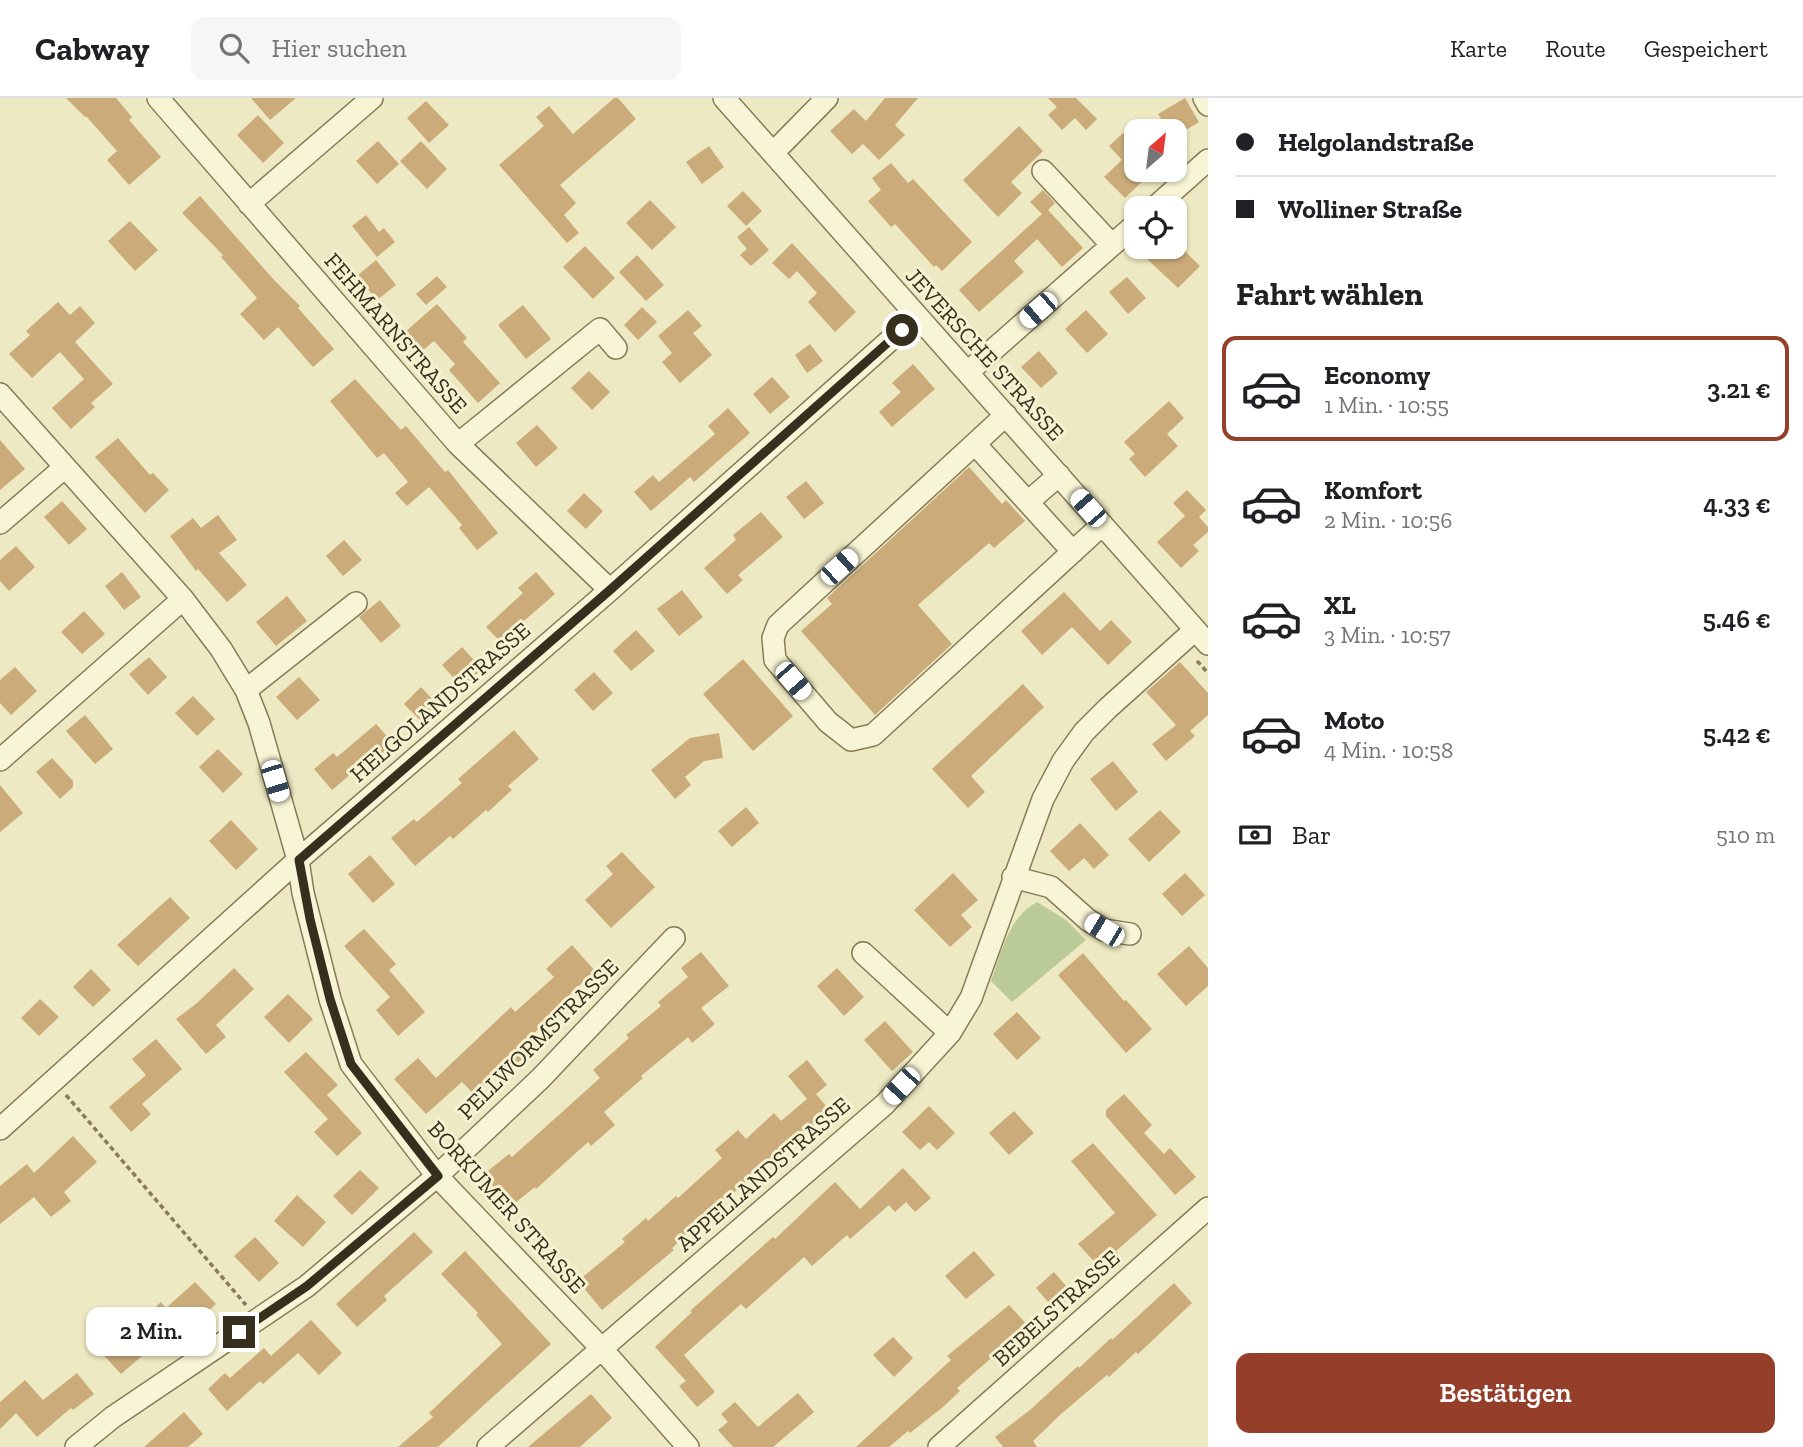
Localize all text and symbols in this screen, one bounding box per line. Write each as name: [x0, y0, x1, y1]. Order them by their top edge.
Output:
search box: [191, 17, 681, 80]
text: Cabway: [35, 29, 149, 68]
icon: search: [215, 29, 253, 67]
text: Hier suchen: [271, 32, 407, 64]
text: Karte: [1450, 34, 1507, 63]
text: Route: [1545, 34, 1606, 63]
text: Gespeichert: [1644, 34, 1768, 63]
north arrow: [1124, 119, 1186, 182]
map controls: [1124, 119, 1187, 259]
text: Helgolandstraße: [1278, 126, 1474, 158]
text: Wolliner Straße: [1278, 193, 1462, 225]
button: locate: [1124, 196, 1187, 259]
street label: FEHMARNSTRASSE: [319, 247, 473, 419]
street label: JEVERSCHE STRASSE: [900, 262, 1070, 446]
text: Fahrt wählen: [1236, 275, 1423, 313]
car: [1016, 288, 1061, 332]
route start: [886, 314, 918, 346]
icon: car: [1240, 357, 1303, 420]
text: Economy: [1324, 359, 1430, 391]
text: 3.21 €: [1707, 373, 1771, 405]
text: 1 Min. · 10:55: [1324, 391, 1449, 419]
icon: car: [1240, 472, 1303, 535]
text: Komfort: [1324, 474, 1422, 506]
car: [1067, 485, 1110, 531]
text: 4.33 €: [1703, 488, 1771, 520]
text: 2 Min. · 10:56: [1324, 506, 1453, 534]
car: [817, 545, 862, 589]
icon: car: [1240, 587, 1303, 650]
text: XL: [1324, 589, 1356, 621]
text: 5.46 €: [1703, 603, 1771, 635]
street label: HELGOLANDSTRASSE: [344, 616, 536, 788]
text: 3 Min. · 10:57: [1324, 621, 1451, 649]
car: [772, 658, 815, 704]
icon: car: [1240, 702, 1303, 765]
text: Moto: [1324, 704, 1384, 736]
text: 5.42 €: [1703, 718, 1771, 750]
text: 4 Min. · 10:58: [1324, 736, 1453, 764]
car: [259, 758, 292, 804]
icon: cash: [1236, 816, 1274, 854]
text: Bar: [1292, 819, 1331, 851]
text: 510 m: [1716, 821, 1775, 849]
car: [1081, 910, 1128, 950]
street label: PELLWORMSTRASSE: [452, 953, 624, 1125]
car: [879, 1063, 924, 1109]
street label: APPELLANDSTRASSE: [670, 1091, 856, 1257]
street label: BORKUMER STRASSE: [422, 1115, 592, 1299]
street label: BEBELSTRASSE: [987, 1244, 1125, 1372]
callout: 2 Min.: [85, 1308, 215, 1356]
route end: [223, 1316, 255, 1348]
text: 2 Min.: [120, 1317, 182, 1345]
button: Bestätigen: [1236, 1353, 1775, 1433]

